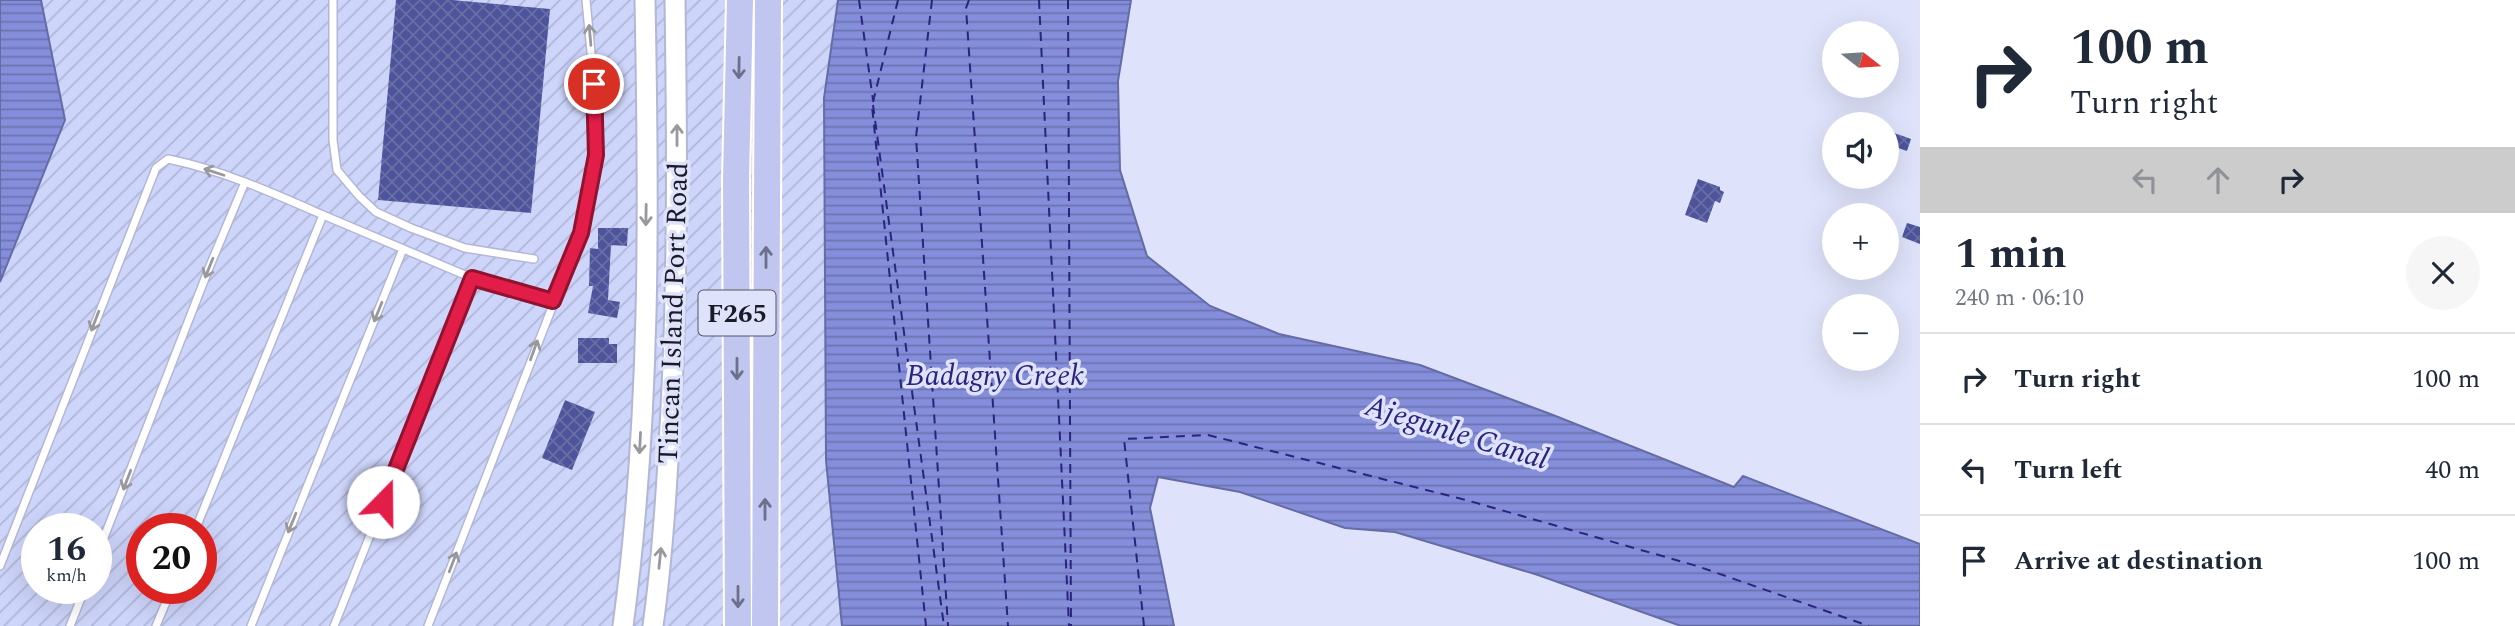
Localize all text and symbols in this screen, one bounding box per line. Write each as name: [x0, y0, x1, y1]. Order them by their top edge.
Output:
text: 100 m: [2070, 11, 2209, 86]
north arrow: [1822, 21, 1899, 98]
map controls: [1822, 21, 1899, 371]
one-way arrow: [583, 24, 596, 47]
icon: right: [1955, 28, 2046, 119]
pin: [564, 54, 624, 114]
one-way arrow: [732, 56, 745, 79]
icon: arrive: [575, 65, 613, 103]
text: Turn right: [2070, 79, 2218, 128]
button: sound: [1822, 112, 1899, 189]
one-way arrow: [670, 124, 683, 147]
street label: Tincan Island Port Road: [647, 161, 700, 465]
icon: left: [2126, 161, 2164, 199]
icon: ahead: [2199, 161, 2237, 199]
icon: right: [2272, 161, 2310, 199]
one-way arrow: [203, 165, 225, 178]
one-way arrow: [639, 203, 653, 226]
button: +: [1822, 203, 1899, 280]
text: 1 min: [1955, 223, 2067, 286]
button: close: [2406, 236, 2480, 310]
one-way arrow: [759, 246, 773, 269]
one-way arrow: [202, 256, 215, 278]
text: 240 m · 06:10: [1955, 281, 2084, 316]
road number: F265: [698, 290, 776, 336]
button: −: [1822, 294, 1899, 371]
one-way arrow: [370, 301, 383, 323]
one-way arrow: [87, 310, 100, 332]
one-way arrow: [529, 340, 542, 362]
water label: Badagry Creek: [906, 353, 1084, 399]
one-way arrow: [730, 357, 744, 380]
text: Turn right: [2014, 359, 2141, 399]
text: 100 m: [2412, 359, 2480, 399]
icon: right: [1955, 360, 1993, 398]
water label: Ajegunle Canal: [1359, 383, 1554, 483]
one-way arrow: [633, 431, 646, 454]
text: Turn left: [2014, 450, 2122, 490]
text: 40 m: [2425, 450, 2480, 490]
icon: left: [1955, 451, 1993, 489]
position arrow: [346, 465, 420, 539]
one-way arrow: [119, 468, 132, 490]
one-way arrow: [758, 498, 772, 521]
one-way arrow: [285, 512, 298, 534]
speed limit sign: 20: [126, 513, 217, 604]
text: 16: [47, 523, 86, 576]
text: Arrive at destination: [2014, 541, 2263, 581]
text: 100 m: [2412, 541, 2480, 581]
icon: arrive: [1955, 542, 1993, 580]
one-way arrow: [653, 547, 666, 570]
one-way arrow: [447, 552, 460, 574]
text: km/h: [46, 562, 87, 589]
one-way arrow: [731, 585, 745, 608]

